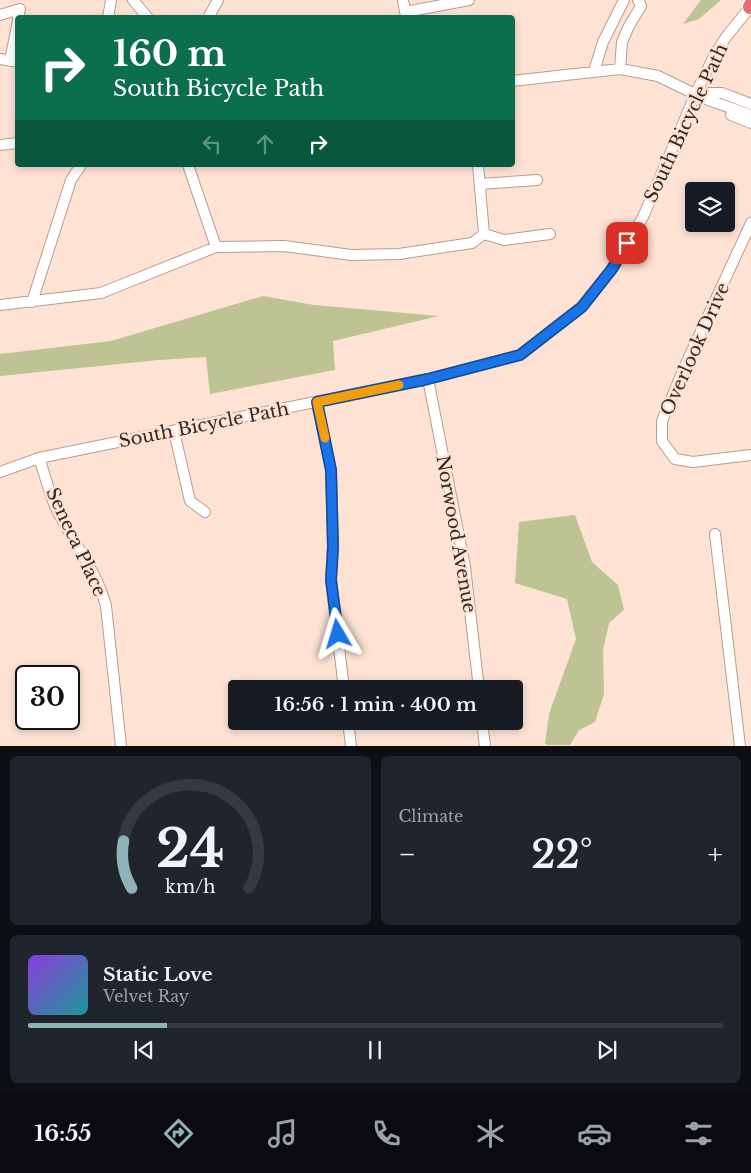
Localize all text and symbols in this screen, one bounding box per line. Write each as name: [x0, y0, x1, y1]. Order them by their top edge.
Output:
text: 160 m: [113, 32, 226, 75]
icon: right: [30, 35, 95, 100]
street label: South Bicycle Path: [640, 40, 732, 206]
text: South Bicycle Path: [113, 75, 324, 102]
icon: left: [198, 130, 226, 158]
icon: ahead: [251, 130, 279, 158]
icon: right: [304, 130, 332, 158]
map controls: [685, 182, 735, 232]
button: layers: [685, 182, 735, 232]
pin: [606, 222, 648, 264]
icon: arrive: [613, 229, 641, 257]
street label: Overlook Drive: [656, 279, 734, 419]
street label: South Bicycle Path: [117, 398, 291, 452]
street label: Norwood Avenue: [431, 453, 481, 615]
street label: Seneca Place: [41, 484, 111, 600]
position arrow: [311, 607, 363, 659]
speed limit sign: 30: [15, 665, 80, 730]
text: 16:56 · 1 min · 400 m: [274, 693, 477, 716]
text: Climate: [399, 806, 463, 826]
text: 24: [156, 817, 224, 881]
text: 22°: [531, 831, 593, 878]
text: −: [399, 837, 416, 872]
text: +: [708, 837, 723, 872]
text: km/h: [165, 876, 216, 898]
text: Static Love: [103, 963, 213, 986]
text: Velvet Ray: [103, 986, 189, 1006]
icon: previous: [130, 1036, 158, 1064]
icon: pause: [361, 1036, 389, 1064]
icon: next: [593, 1036, 621, 1064]
icon: directions: [161, 1116, 196, 1151]
icon: music: [265, 1116, 300, 1151]
icon: phone: [369, 1116, 404, 1151]
icon: climate: [473, 1116, 508, 1151]
icon: car: [577, 1116, 612, 1151]
icon: filters: [681, 1116, 716, 1151]
text: 16:55: [35, 1120, 91, 1147]

